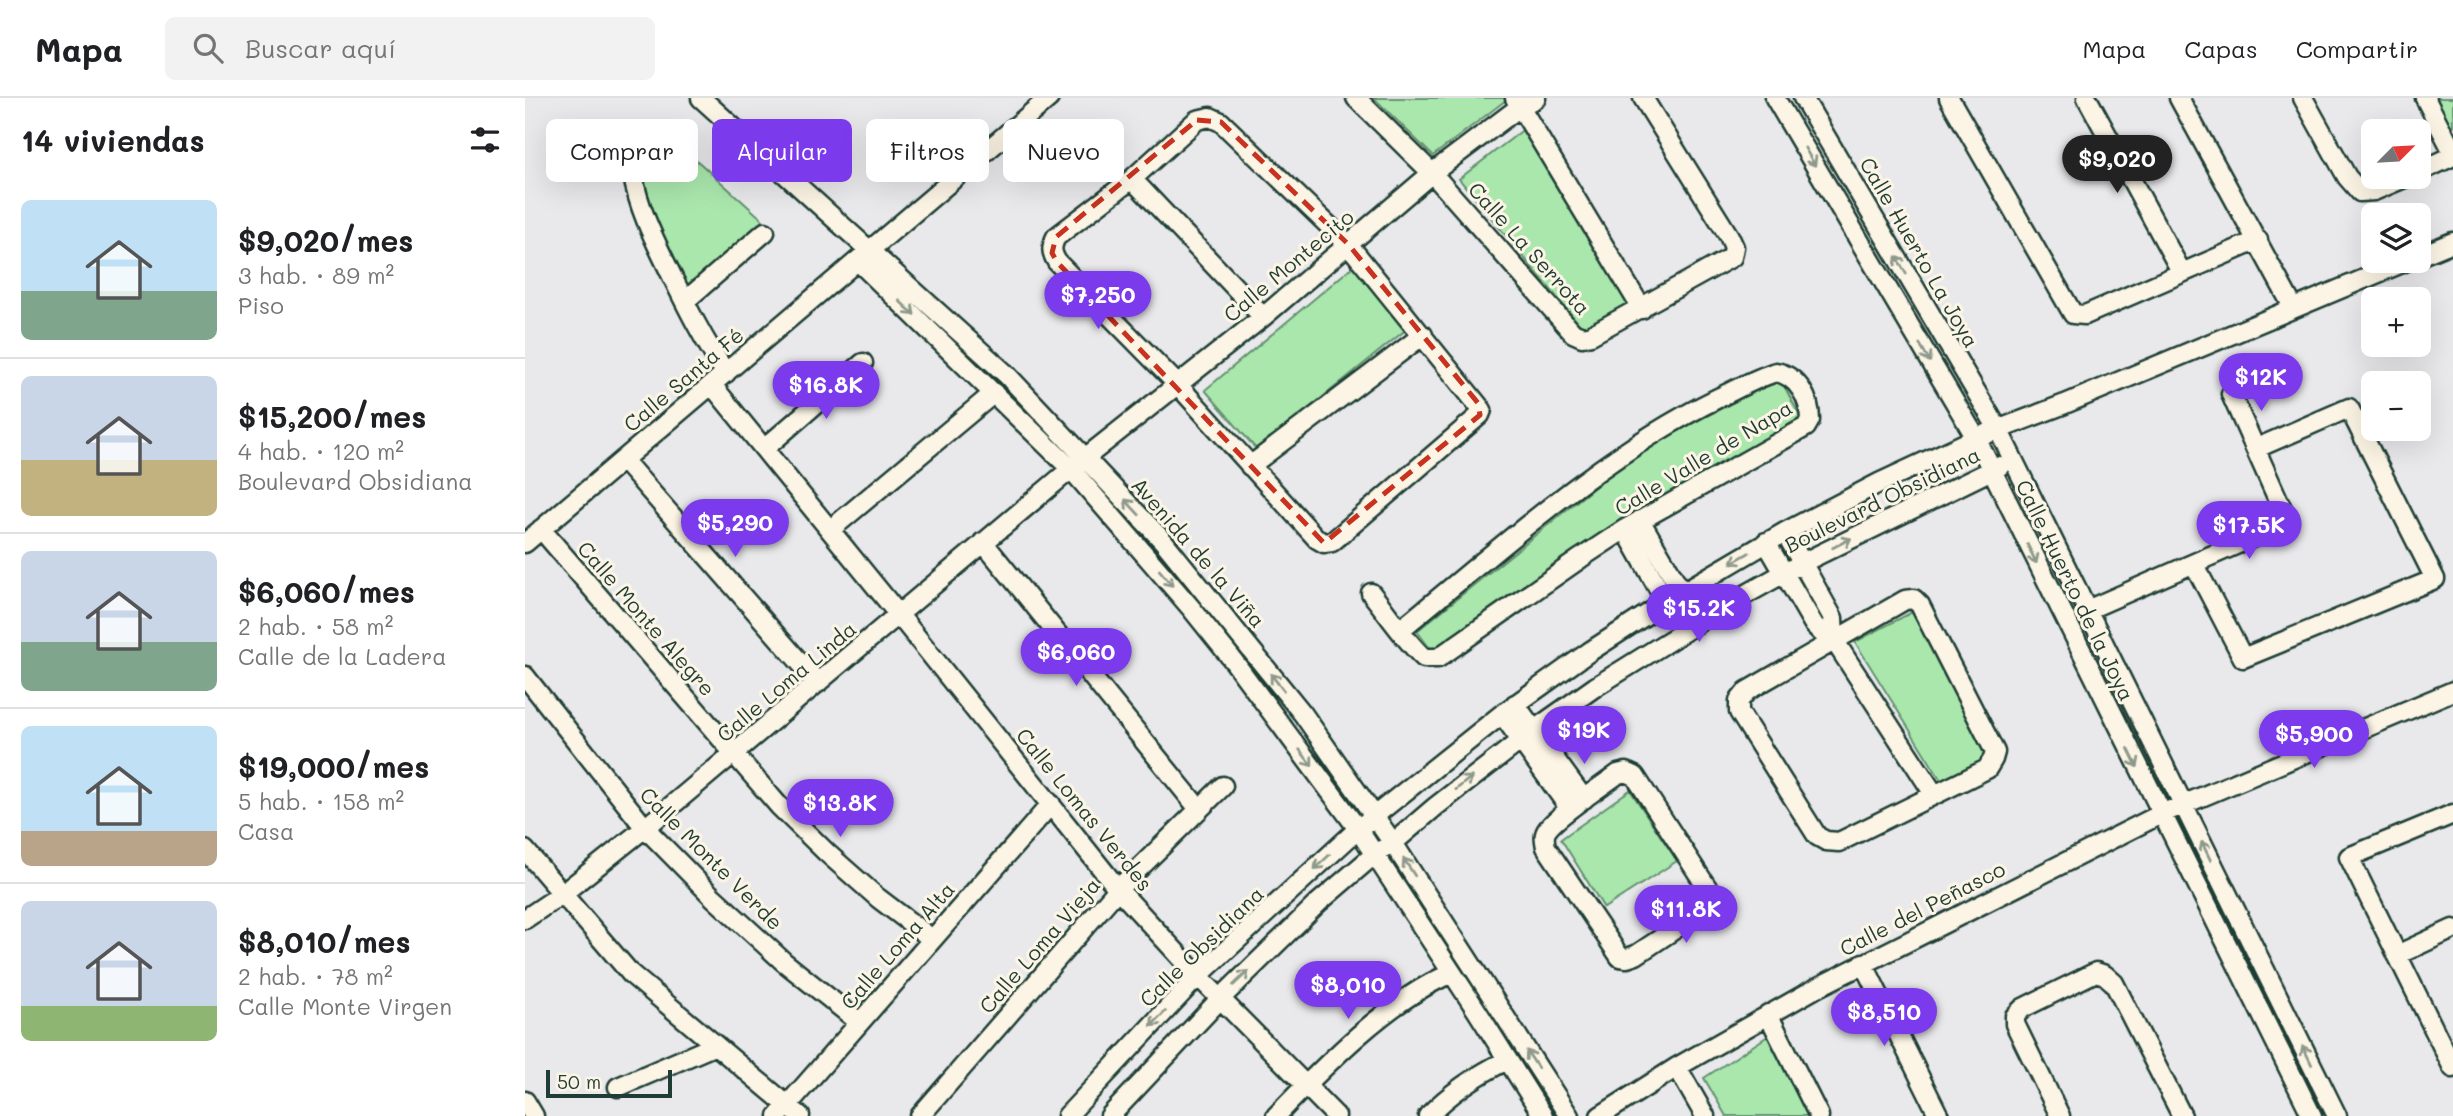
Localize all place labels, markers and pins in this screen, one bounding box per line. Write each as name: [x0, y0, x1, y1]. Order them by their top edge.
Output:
pin: $9,020: [2060, 136, 2174, 195]
pin: $7,250: [1041, 272, 1155, 331]
pin: $12K: [2220, 354, 2302, 413]
pin: $16.8K: [769, 362, 883, 421]
pin: $5,290: [678, 500, 792, 559]
pin: $17.5K: [2192, 502, 2306, 561]
pin: $15.2K: [1642, 584, 1756, 644]
pin: $6,060: [1019, 628, 1133, 688]
pin: $19K: [1543, 706, 1625, 766]
pin: $5,900: [2257, 710, 2371, 770]
pin: $13.8K: [783, 780, 897, 839]
pin: $11.8K: [1629, 886, 1743, 945]
pin: $8,010: [1291, 962, 1405, 1021]
pin: $8,510: [1827, 988, 1941, 1048]

